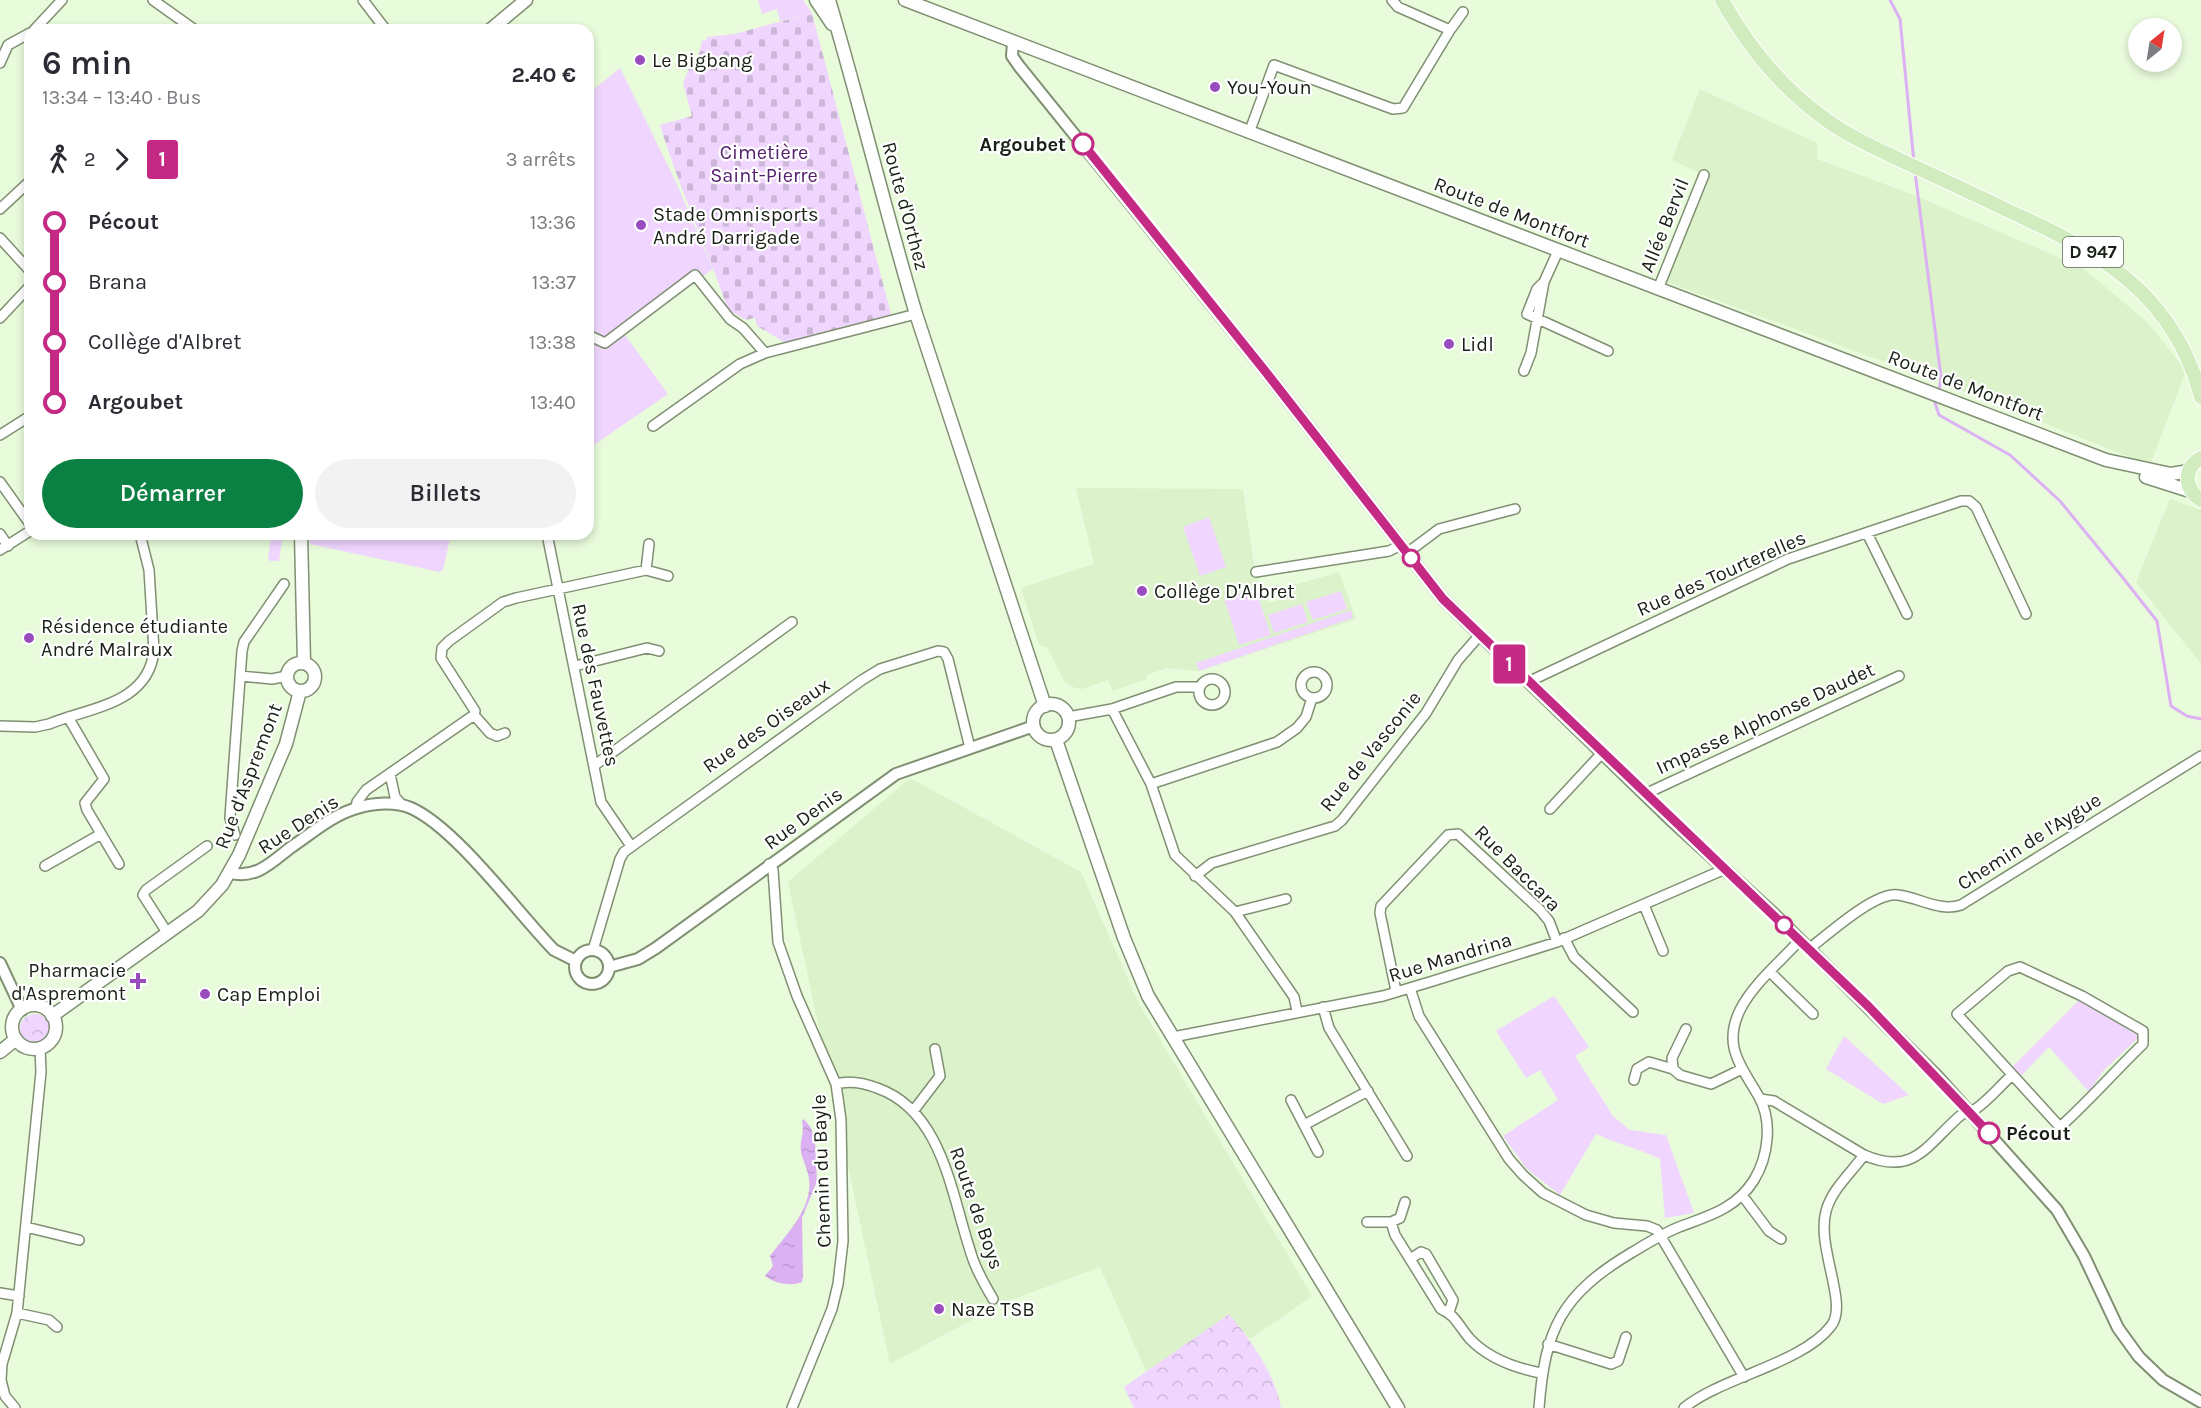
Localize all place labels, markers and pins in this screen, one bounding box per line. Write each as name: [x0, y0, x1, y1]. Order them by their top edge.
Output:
place label: Le Bigbang: [652, 49, 752, 72]
marker: Le Bigbang: [633, 53, 647, 67]
place label: You-Youn: [1227, 76, 1311, 99]
marker: You-Youn: [1208, 80, 1222, 94]
place label: Argoubet: [980, 133, 1066, 156]
marker: Argoubet: [1072, 133, 1094, 155]
place label: Stade Omnisports André Darrigade: [653, 203, 819, 249]
marker: Stade Omnisports André Darrigade: [634, 218, 648, 232]
place label: Lidl: [1461, 333, 1494, 356]
marker: Lidl: [1442, 337, 1456, 351]
unlabelled marker: [1402, 549, 1420, 567]
place label: Collège D'Albret: [1154, 580, 1295, 603]
marker: Collège D'Albret: [1135, 584, 1149, 598]
place label: Résidence étudiante André Malraux: [41, 615, 228, 661]
marker: Résidence étudiante André Malraux: [22, 631, 36, 645]
unlabelled marker: [1775, 916, 1793, 934]
place label: Pharmacie d'Aspremont: [11, 959, 126, 1005]
marker: Pharmacie d'Aspremont: [131, 974, 145, 988]
place label: Cap Emploi: [217, 983, 321, 1006]
marker: Cap Emploi: [198, 987, 212, 1001]
marker: Pécout: [1978, 1122, 2000, 1144]
place label: Pécout: [2006, 1122, 2071, 1145]
place label: Naze TSB: [951, 1298, 1035, 1321]
marker: Naze TSB: [932, 1302, 946, 1316]

